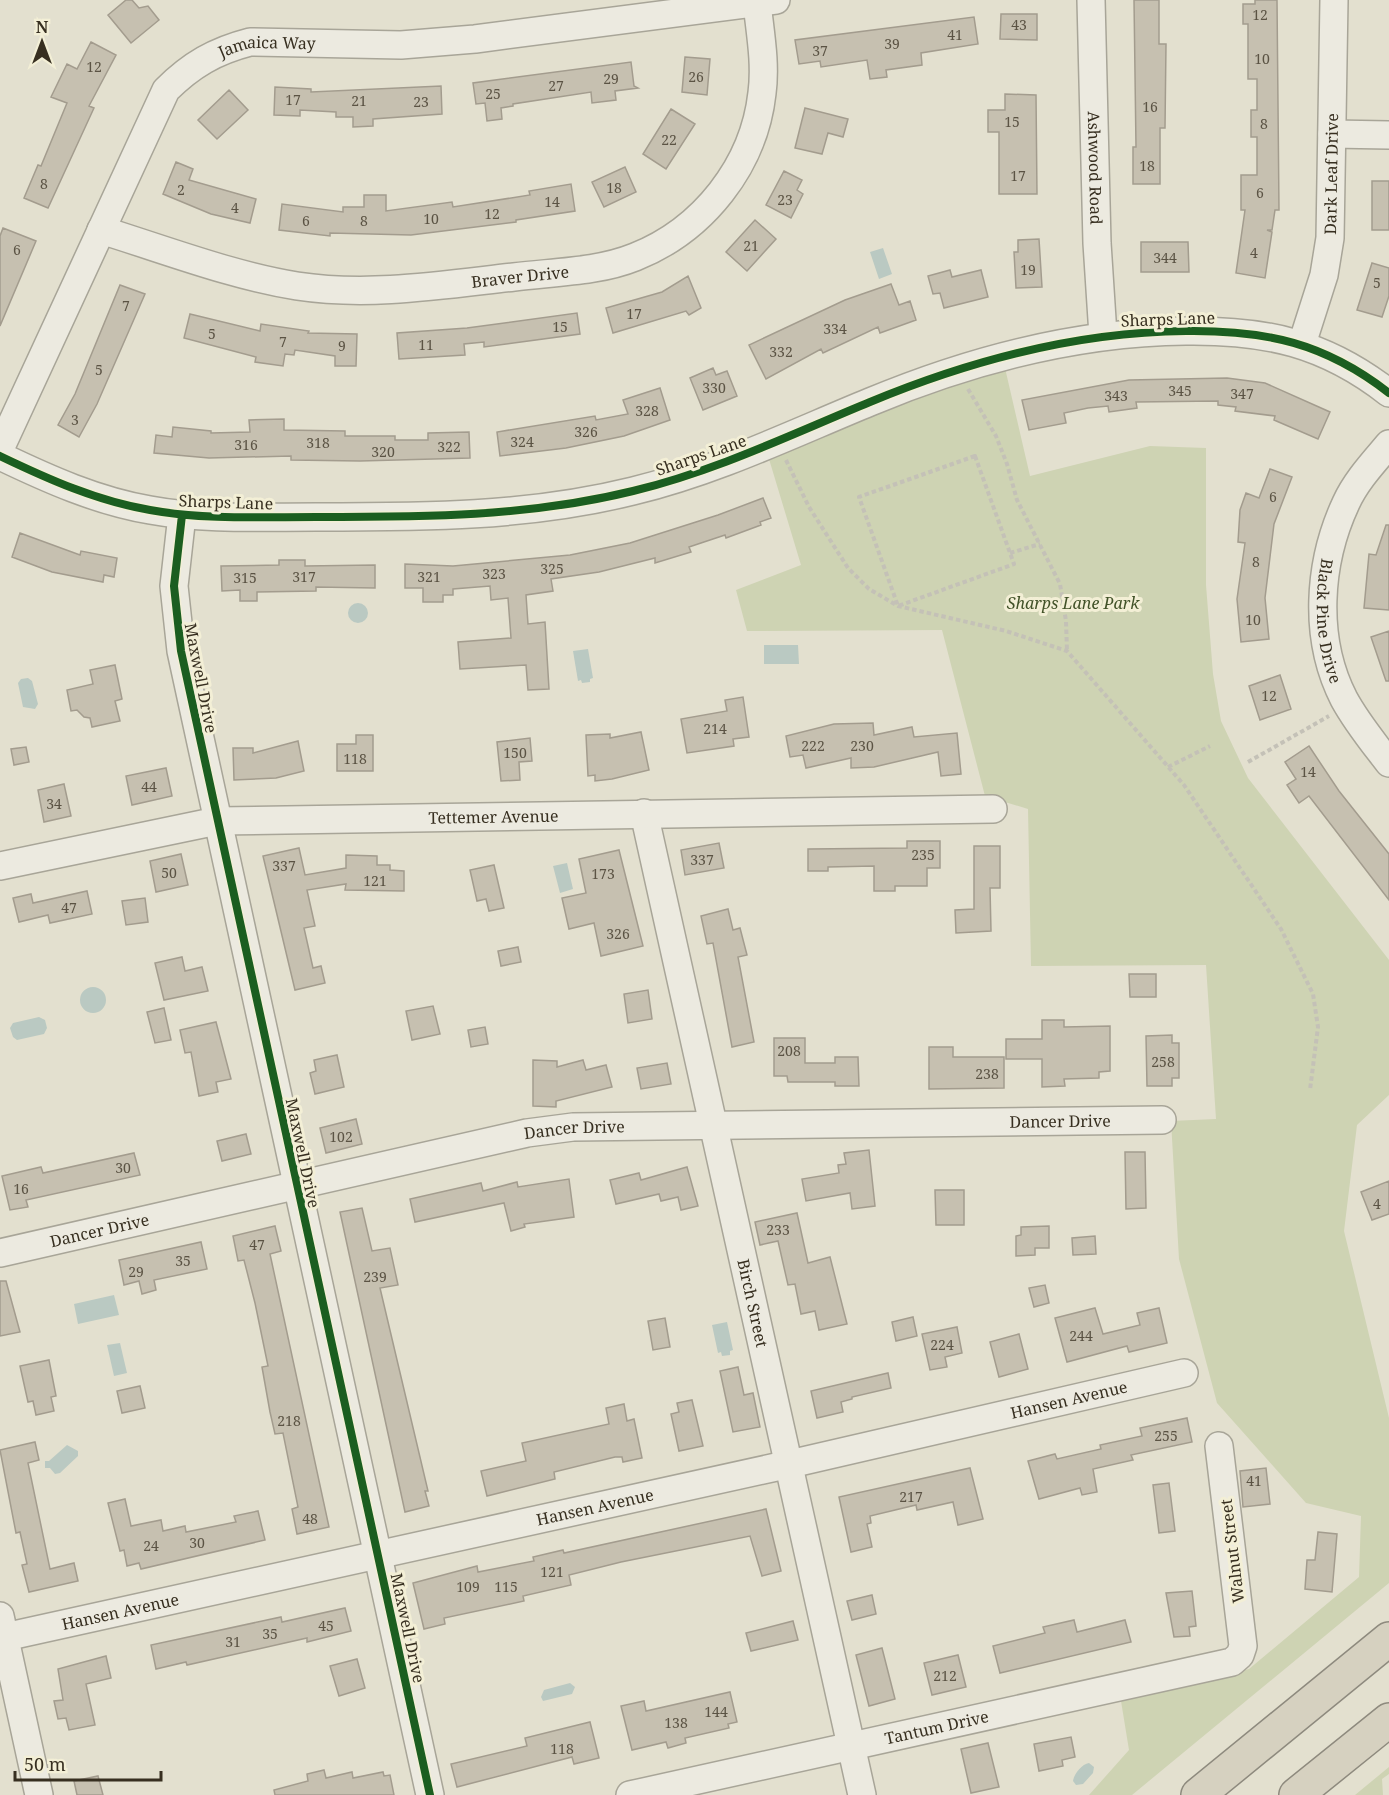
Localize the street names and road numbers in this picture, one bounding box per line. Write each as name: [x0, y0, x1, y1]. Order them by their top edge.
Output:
street label: Jamaica Way: [214, 31, 317, 63]
street label: Ashwood Road: [1083, 111, 1108, 225]
street label: Dark Leaf Drive: [1319, 113, 1343, 235]
street label: Braver Drive: [470, 261, 570, 293]
street label: Sharps Lane: [1120, 306, 1216, 332]
street label: Sharps Lane: [653, 429, 749, 481]
street label: Sharps Lane: [178, 489, 274, 515]
street label: Black Pine Drive: [1312, 557, 1347, 686]
street label: Maxwell Drive: [180, 621, 222, 735]
street label: Tettemer Avenue: [428, 805, 559, 829]
street label: Maxwell Drive: [281, 1096, 325, 1210]
street label: Dancer Drive: [1009, 1110, 1111, 1133]
street label: Dancer Drive: [522, 1115, 625, 1144]
street label: Dancer Drive: [48, 1208, 151, 1252]
street label: Birch Street: [732, 1257, 773, 1350]
street label: Hansen Avenue: [1008, 1375, 1130, 1424]
street label: Hansen Avenue: [534, 1483, 656, 1531]
street label: Walnut Street: [1215, 1497, 1249, 1604]
street label: Maxwell Drive: [386, 1571, 430, 1685]
street label: Hansen Avenue: [59, 1588, 181, 1635]
street label: Tantum Drive: [883, 1705, 991, 1749]

